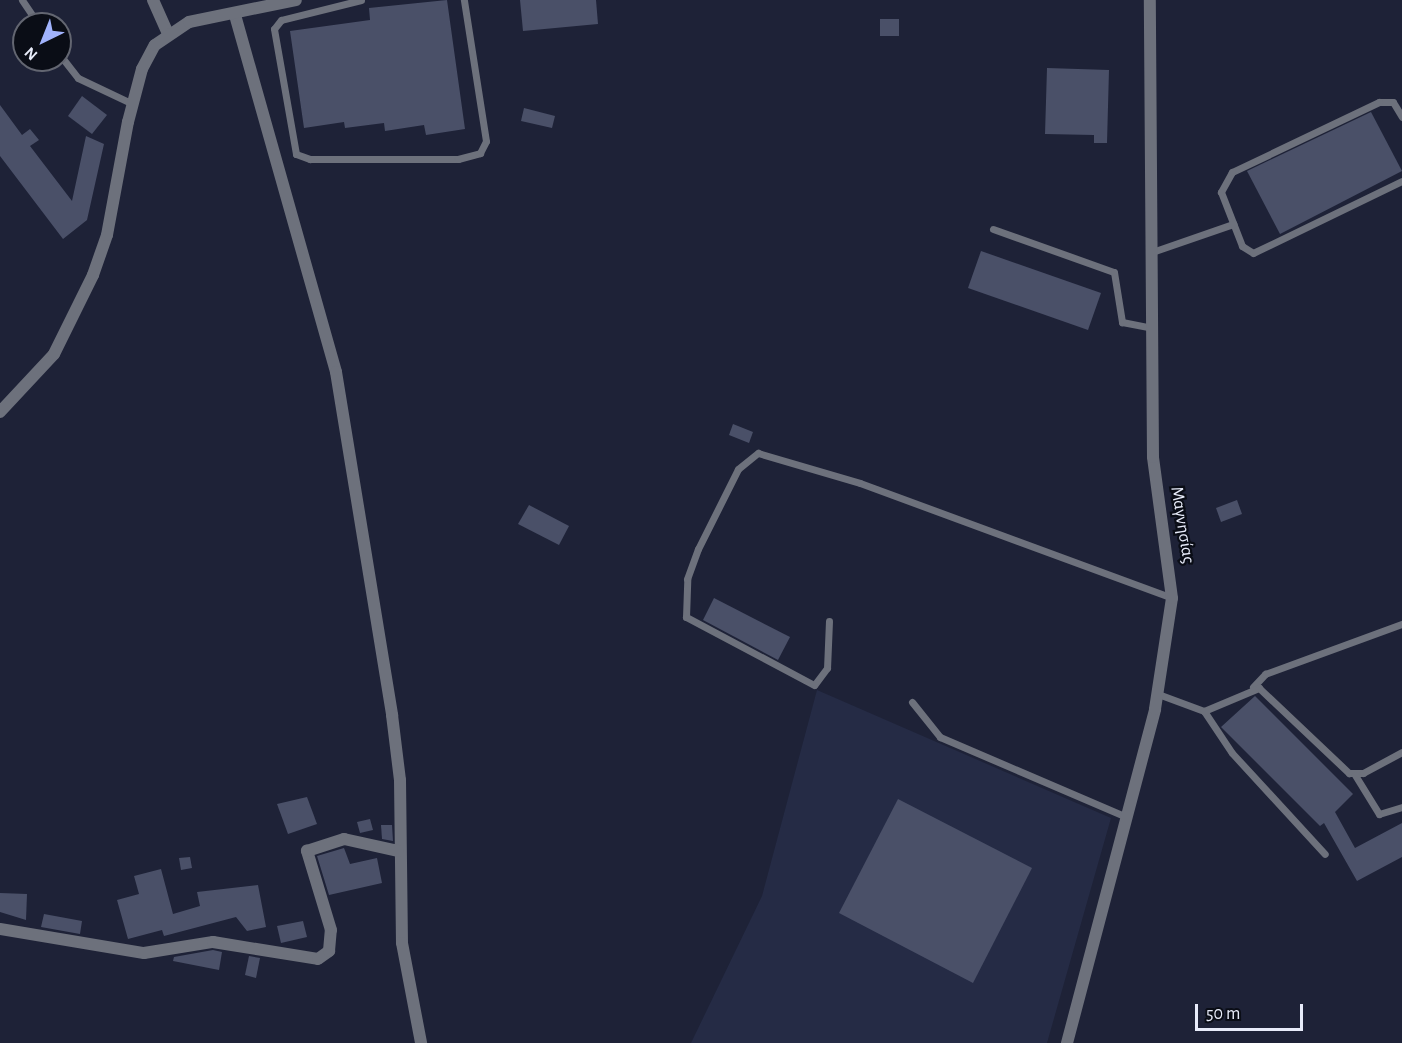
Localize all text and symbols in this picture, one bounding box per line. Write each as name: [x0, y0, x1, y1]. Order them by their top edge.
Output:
north arrow: [12, 12, 72, 72]
text: N: [22, 44, 41, 63]
street label: Μαγνησίας: [1165, 485, 1199, 565]
scale bar: [1198, 992, 1306, 1030]
text: 50 m: [1206, 1005, 1240, 1023]

